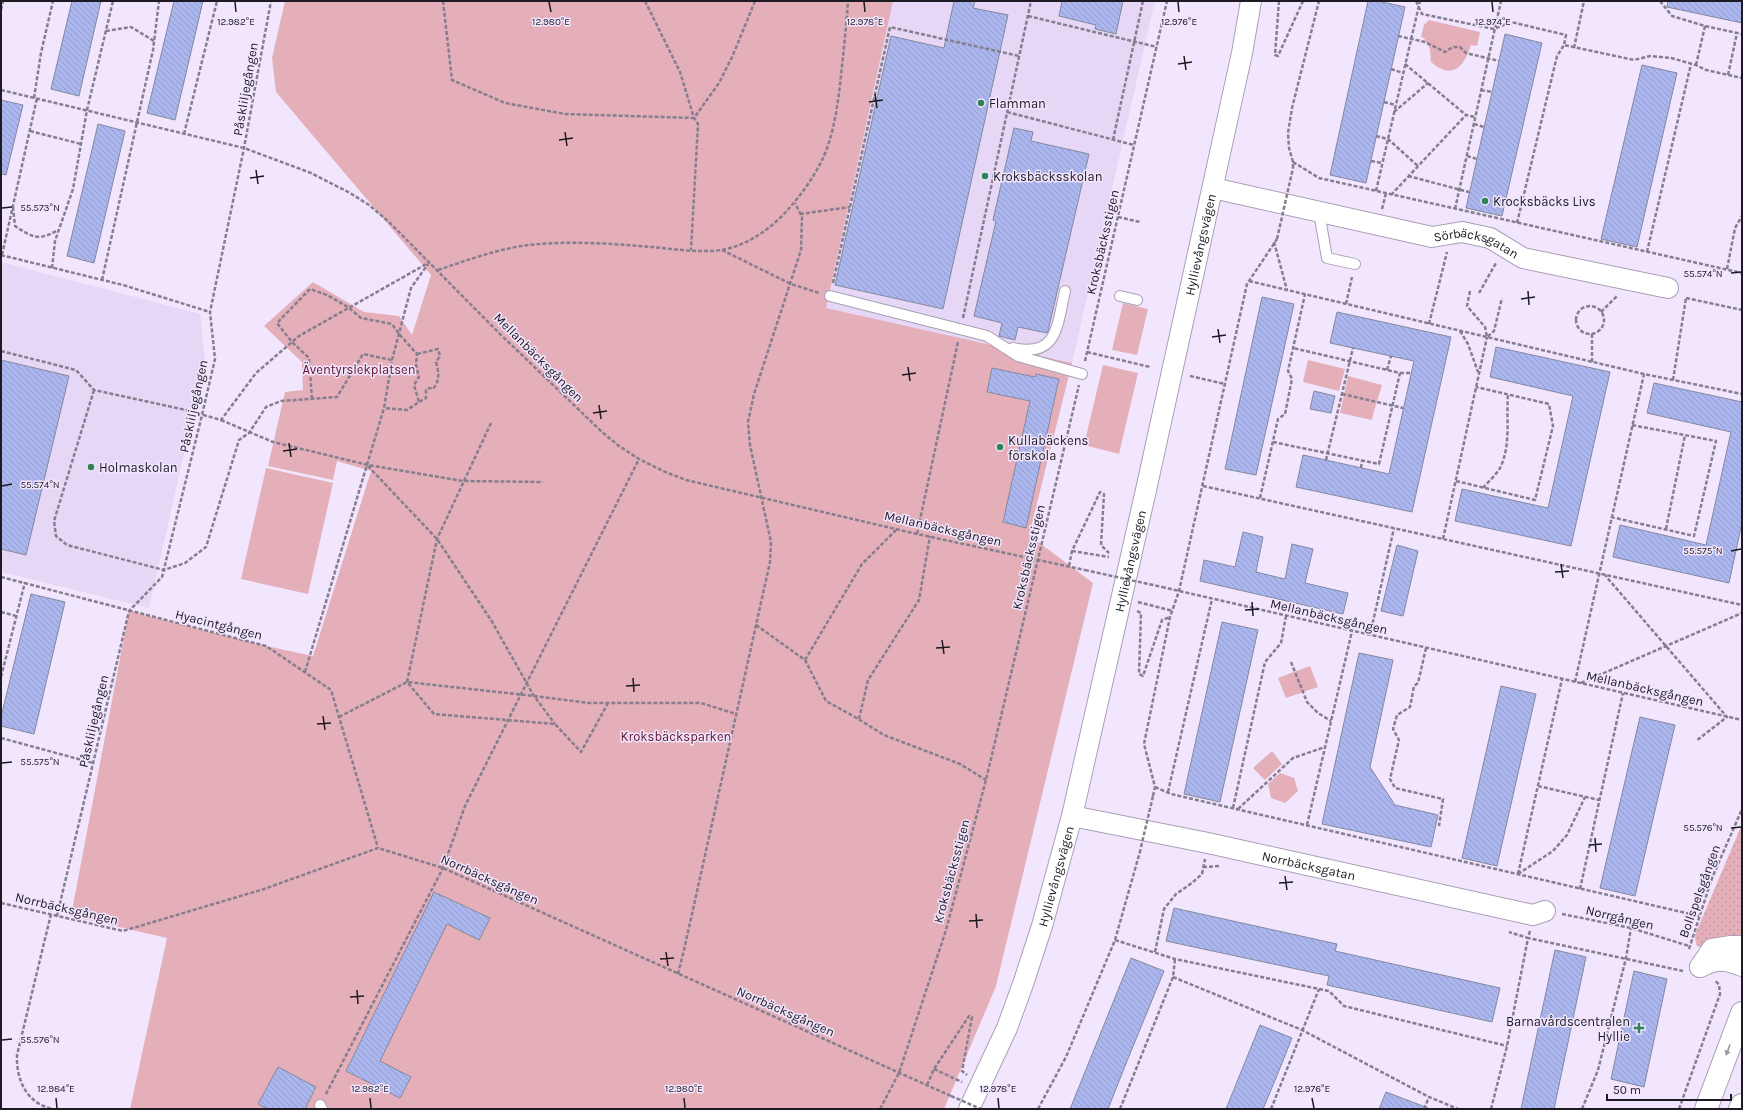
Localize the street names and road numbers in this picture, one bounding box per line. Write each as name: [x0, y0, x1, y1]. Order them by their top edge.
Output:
street label: Påskliljegången: [230, 41, 261, 137]
street label: Kroksbäcksstigen: [1083, 188, 1122, 296]
street label: Hyllievångsvägen: [1182, 192, 1219, 297]
street label: Sörbäcksgatan: [1432, 225, 1521, 262]
street label: Mellanbäcksgången: [491, 310, 586, 405]
street label: Påskliljegången: [176, 358, 211, 454]
street label: Kroksbäcksstigen: [1009, 503, 1048, 611]
street label: Mellanbäcksgången: [883, 508, 1003, 549]
street label: Hyllievångsvägen: [1112, 509, 1149, 613]
street label: Mellanbäcksgången: [1269, 596, 1389, 637]
street label: Hyacintgången: [174, 606, 264, 643]
street label: Mellanbäcksgången: [1585, 668, 1705, 709]
street label: Påskliljegången: [76, 673, 111, 769]
street label: Kroksbäcksstigen: [930, 817, 973, 925]
street label: Hyllievångsvägen: [1035, 824, 1077, 928]
street label: Bollspelsgången: [1676, 842, 1723, 940]
street label: Norrbäcksgatan: [1260, 848, 1357, 884]
street label: Norrbäcksgången: [439, 851, 541, 908]
street label: Norrbäcksgången: [14, 889, 120, 928]
street label: Norrgången: [1584, 902, 1655, 933]
street label: Norrbäcksgången: [735, 983, 837, 1040]

